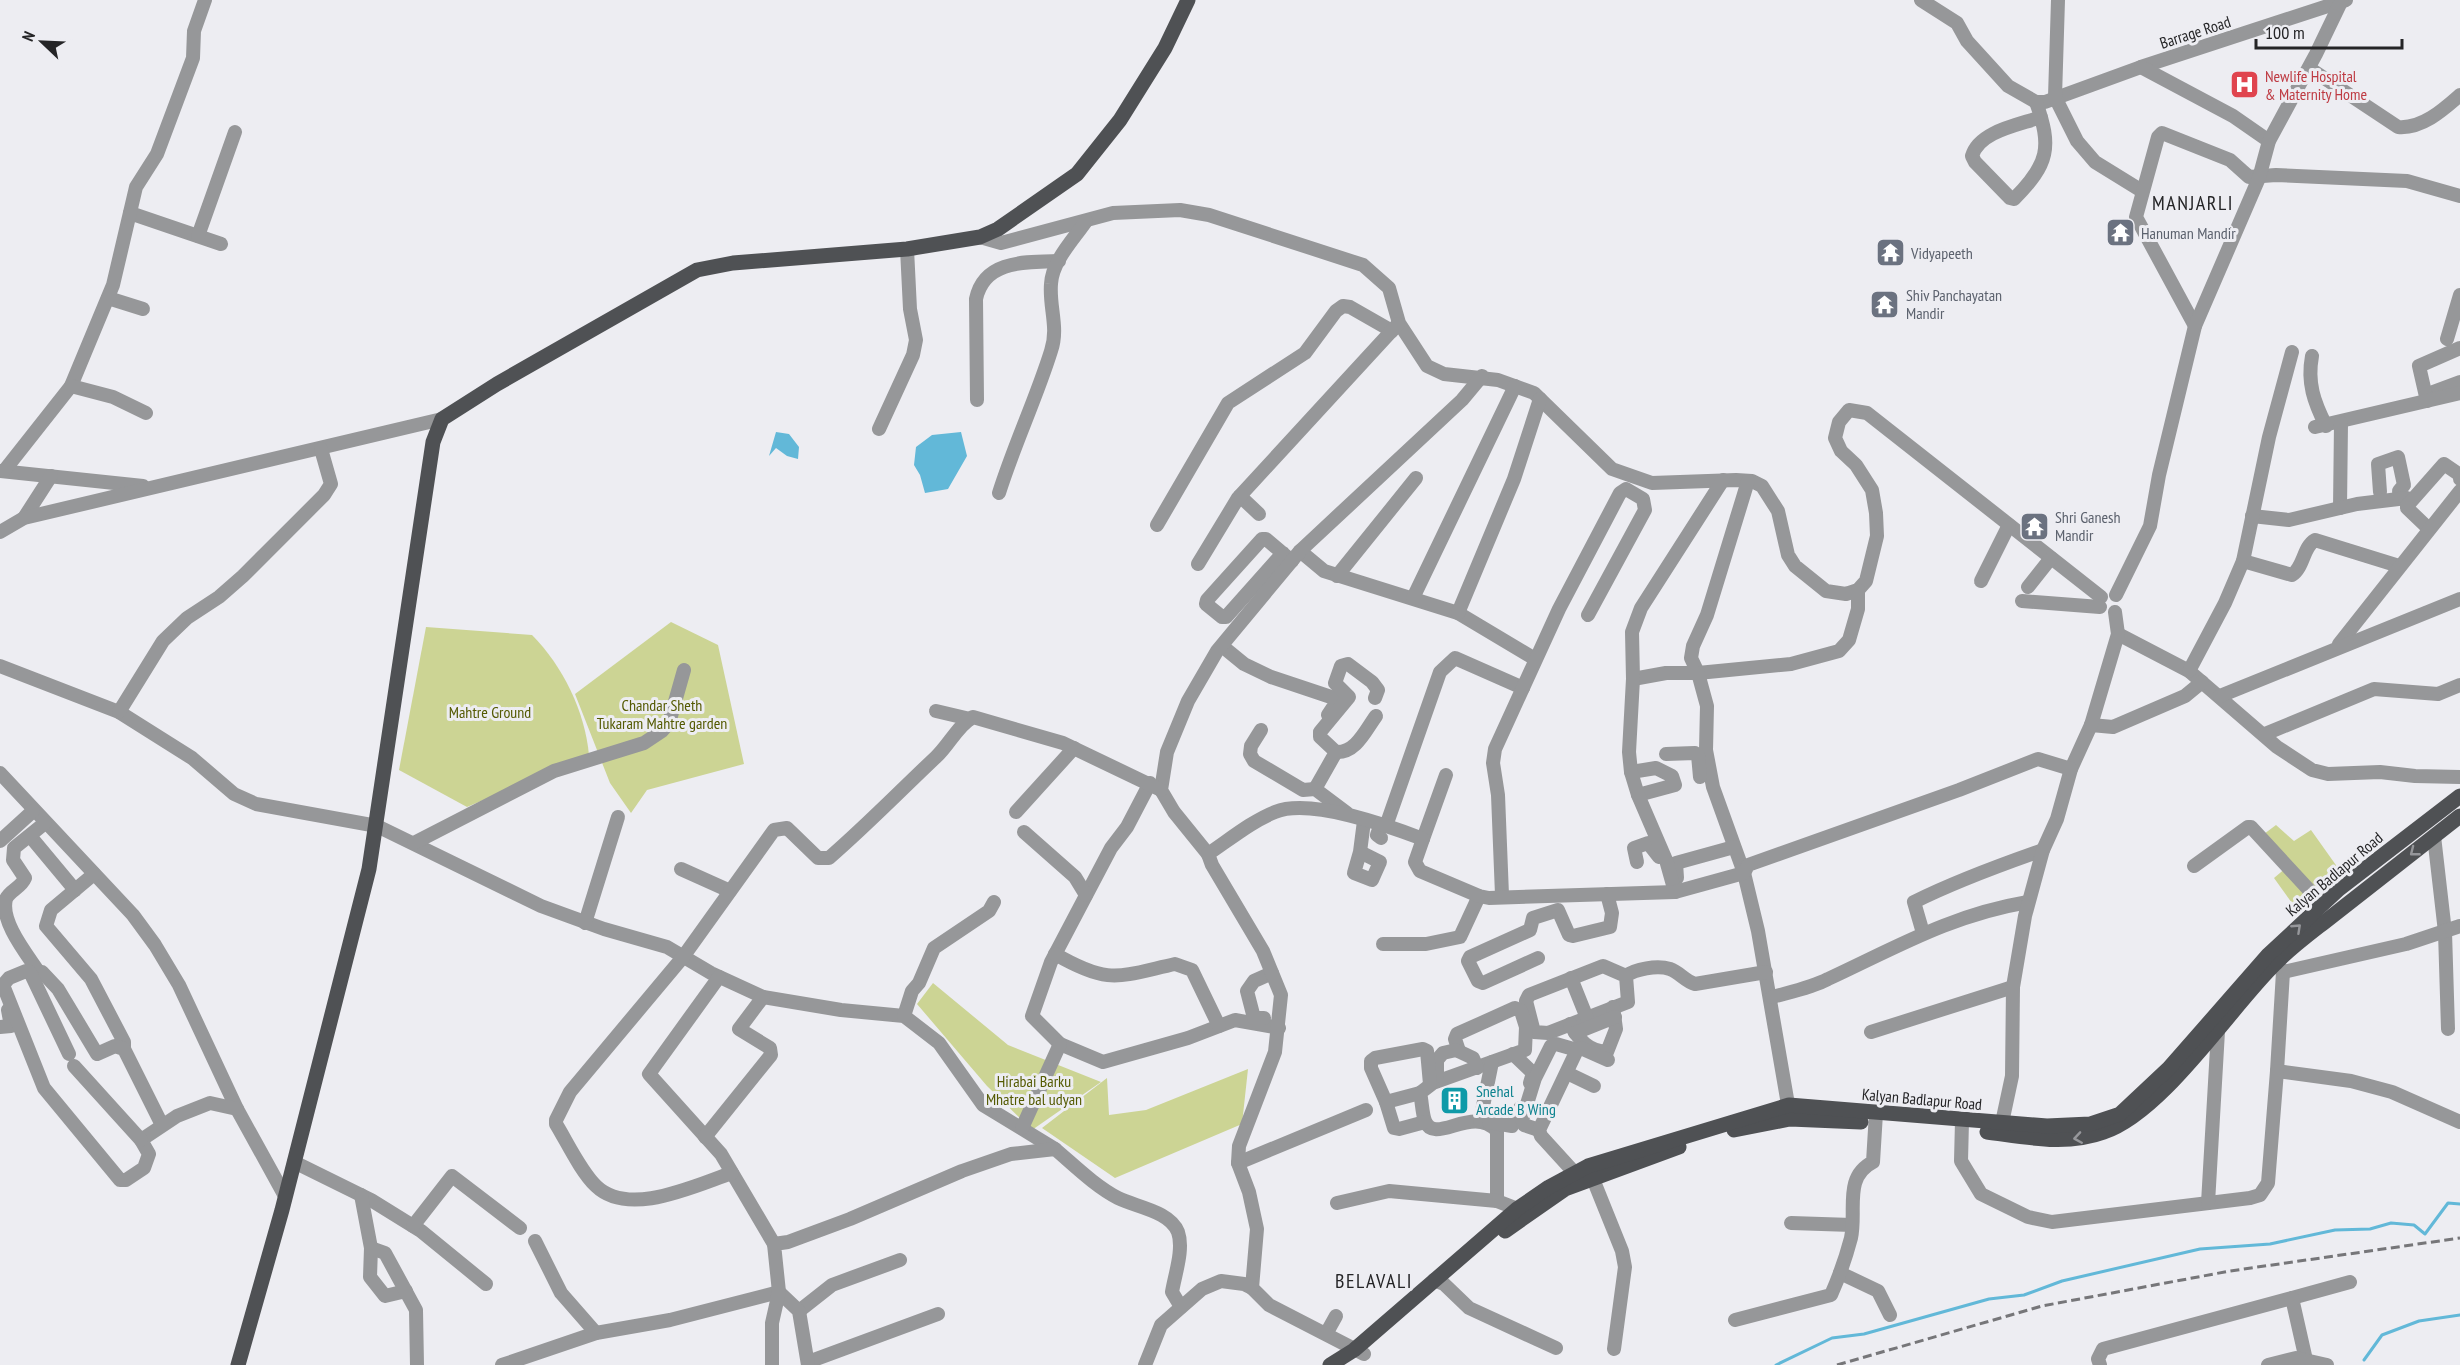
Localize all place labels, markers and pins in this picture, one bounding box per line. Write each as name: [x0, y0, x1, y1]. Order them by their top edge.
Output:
place label: Newlife Hospital & Maternity Home: [2265, 66, 2367, 104]
hospital icon: Newlife Hospital & Maternity Home: [2228, 69, 2260, 101]
temple icon: Hanuman Mandir: [2104, 217, 2136, 249]
place label: Hanuman Mandir: [2141, 223, 2236, 243]
temple icon: Vidyapeeth: [1874, 237, 1906, 269]
place label: Vidyapeeth: [1910, 243, 1973, 263]
place label: Shiv Panchayatan Mandir: [1906, 285, 2002, 323]
temple icon: Shiv Panchayatan Mandir: [1869, 288, 1901, 320]
place label: Shri Ganesh Mandir: [2055, 507, 2121, 545]
temple icon: Shri Ganesh Mandir: [2018, 510, 2050, 542]
place label: Snehal Arcade B Wing: [1476, 1081, 1556, 1119]
building icon: Snehal Arcade B Wing: [1439, 1084, 1471, 1116]

